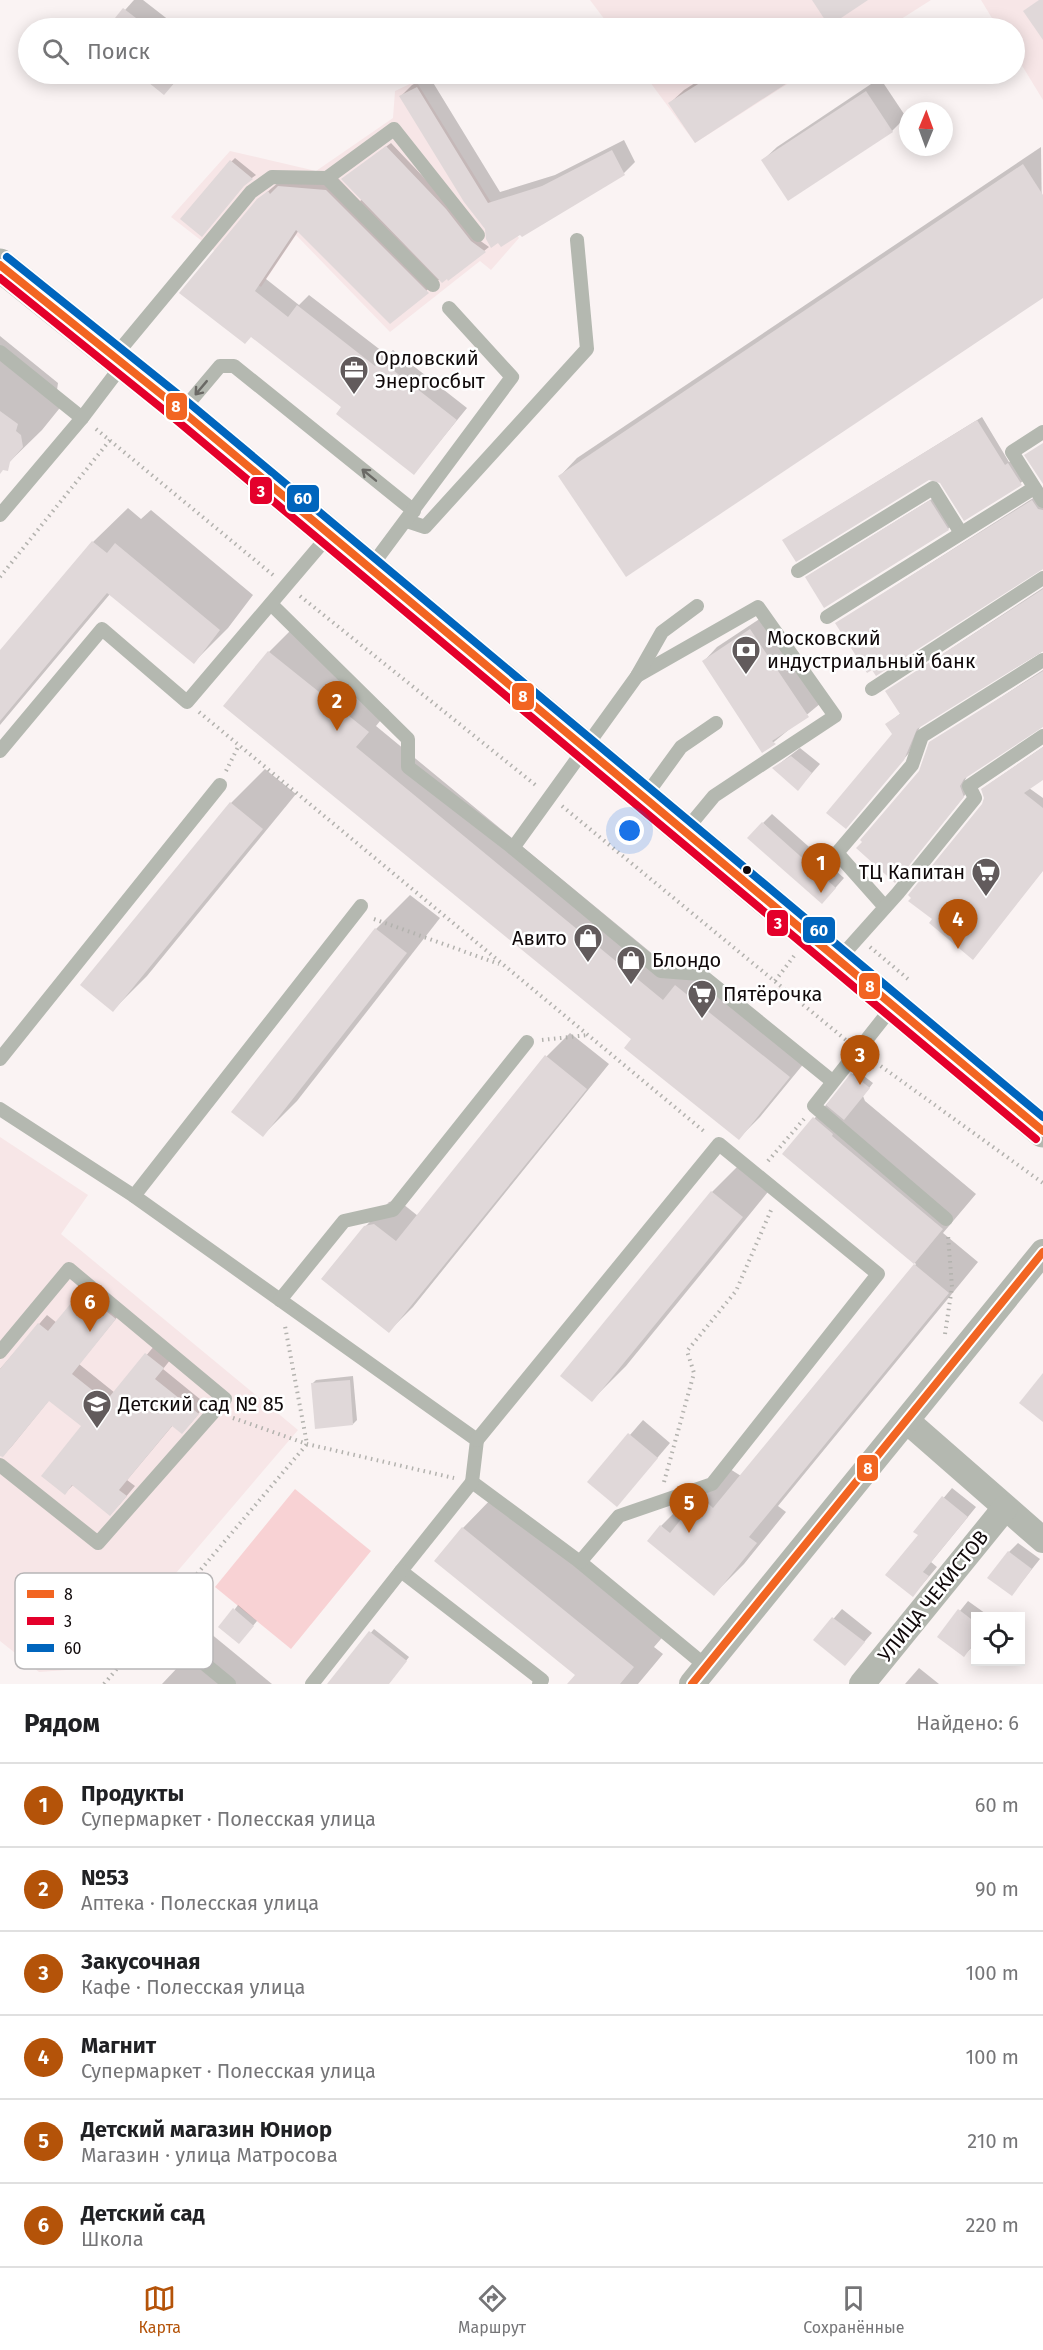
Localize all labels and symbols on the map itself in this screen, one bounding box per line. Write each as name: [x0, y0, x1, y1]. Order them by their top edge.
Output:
north arrow: [899, 102, 953, 156]
place label: Орловский Энергосбыт: [375, 346, 486, 393]
office icon: Орловский Энергосбыт: [338, 354, 370, 396]
one-way arrow: [195, 380, 208, 396]
line badge: 8: [165, 392, 188, 421]
text: 8: [171, 397, 181, 416]
one-way arrow: [361, 468, 377, 481]
line badge: 3: [249, 476, 273, 505]
text: 3: [256, 482, 265, 501]
line badge: 60: [286, 484, 320, 513]
text: 60: [294, 489, 312, 508]
place label: Московский индустриальный банк: [767, 626, 976, 673]
bank icon: Московский индустриальный банк: [730, 634, 762, 676]
pin: 2: [318, 682, 356, 731]
line badge: 8: [511, 682, 535, 711]
text: 8: [518, 687, 528, 706]
your location: [615, 816, 644, 845]
pin: 1: [802, 844, 840, 893]
supermarket icon: ТЦ Капитан: [970, 856, 1002, 898]
place label: ТЦ Капитан: [859, 860, 965, 884]
unlabelled marker: [741, 864, 753, 876]
pin: 4: [938, 900, 978, 949]
line badge: 3: [766, 909, 789, 937]
text: 3: [773, 914, 782, 933]
line badge: 60: [802, 916, 836, 944]
text: 60: [810, 921, 828, 940]
shop icon: Авито: [572, 922, 604, 964]
place label: Авито: [512, 926, 567, 950]
shop icon: Блондо: [615, 944, 647, 986]
place label: Блондо: [652, 948, 721, 972]
line badge: 8: [858, 972, 881, 1000]
text: 8: [865, 977, 875, 996]
supermarket icon: Пятёрочка: [686, 978, 718, 1020]
place label: Пятёрочка: [723, 982, 823, 1006]
pin: 3: [840, 1036, 880, 1085]
pin: 6: [70, 1282, 110, 1332]
school or university icon: Детский сад № 85: [81, 1388, 113, 1430]
place label: Детский сад № 85: [117, 1392, 284, 1416]
line badge: 8: [856, 1454, 879, 1482]
text: 8: [863, 1459, 873, 1478]
pin: 5: [670, 1484, 708, 1533]
street label: УЛИЦА ЧЕКИСТОВ: [873, 1525, 993, 1667]
legend: [15, 1573, 213, 1669]
text: 8: [64, 1585, 73, 1604]
text: 3: [64, 1612, 72, 1631]
text: 60: [64, 1639, 82, 1658]

